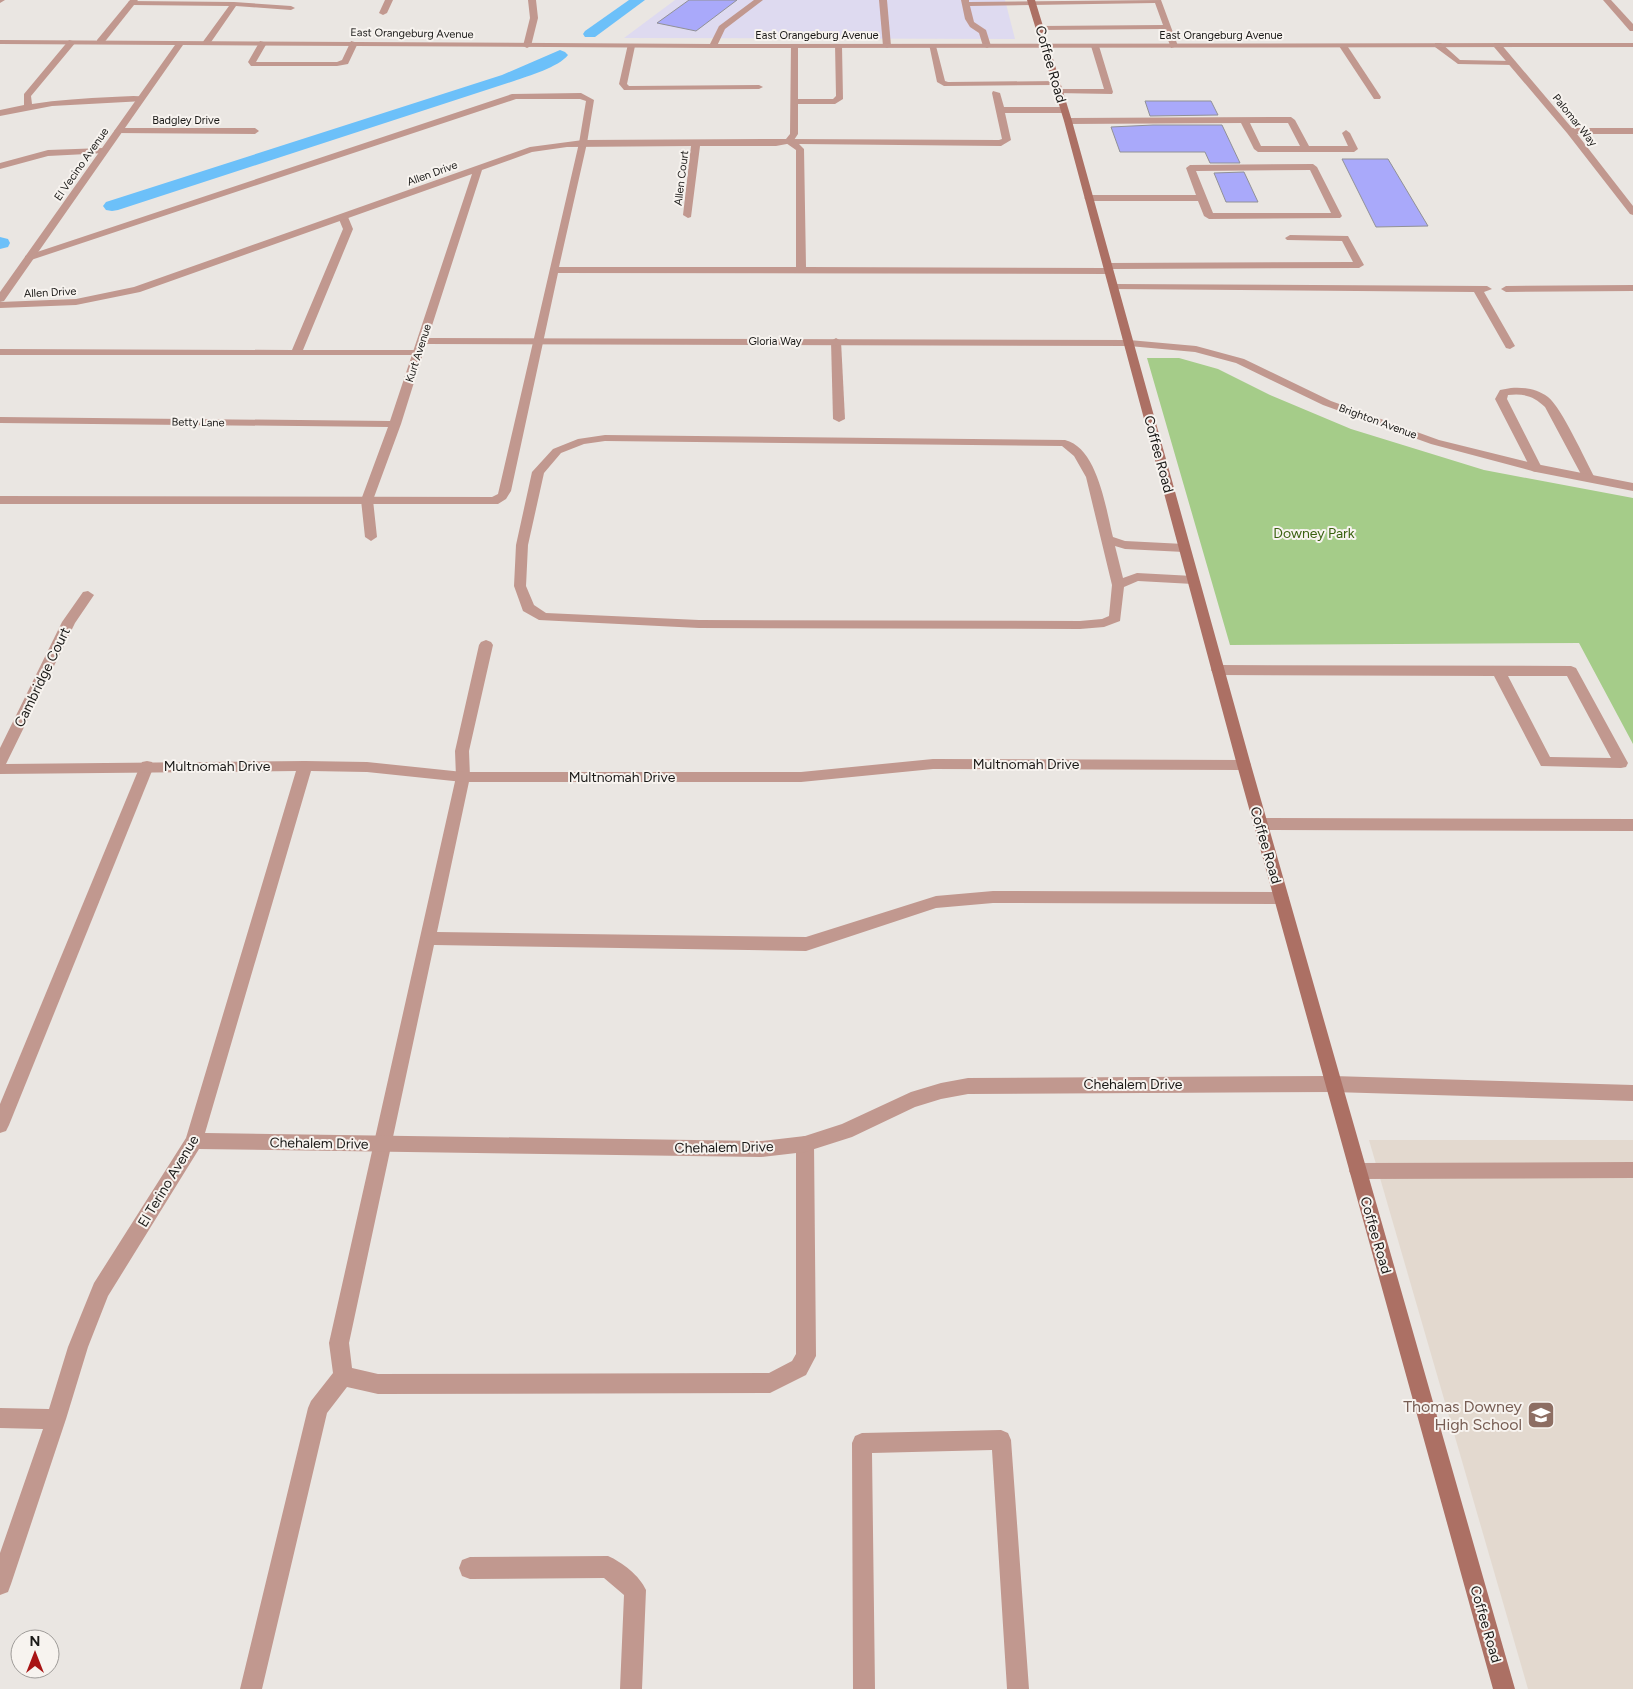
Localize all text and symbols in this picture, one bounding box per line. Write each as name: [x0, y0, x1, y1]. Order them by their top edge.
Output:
street label: Coffee Road: [1031, 24, 1070, 105]
street label: East Orangeburg Avenue: [350, 26, 474, 41]
street label: East Orangeburg Avenue: [755, 29, 879, 42]
street label: East Orangeburg Avenue: [1159, 29, 1283, 42]
street label: Palomar Way: [1550, 92, 1600, 149]
street label: Badgley Drive: [152, 114, 220, 127]
street label: El Vecino Avenue: [51, 125, 111, 203]
street label: Allen Court: [672, 150, 691, 206]
street label: Allen Drive: [405, 158, 459, 189]
street label: Allen Drive: [23, 285, 77, 300]
street label: Kurt Avenue: [403, 322, 434, 384]
street label: Gloria Way: [748, 335, 802, 348]
street label: Brighton Avenue: [1337, 401, 1419, 442]
street label: Coffee Road: [1140, 414, 1177, 495]
street label: Betty Lane: [171, 416, 225, 429]
park label: Downey Park: [1273, 525, 1355, 542]
street label: Cambridge Court: [11, 625, 74, 730]
street label: Multnomah Drive: [973, 756, 1080, 773]
street label: Multnomah Drive: [164, 758, 271, 775]
street label: Multnomah Drive: [569, 769, 676, 786]
street label: Coffee Road: [1246, 805, 1285, 886]
street label: Chehalem Drive: [1084, 1076, 1183, 1093]
street label: El Terino Avenue: [134, 1132, 203, 1230]
street label: Chehalem Drive: [269, 1134, 369, 1153]
street label: Chehalem Drive: [674, 1138, 774, 1157]
street label: Coffee Road: [1356, 1195, 1395, 1276]
place label: Thomas Downey High School: [1403, 1397, 1523, 1434]
school or university icon: Thomas Downey High School: [1526, 1400, 1556, 1430]
street label: Coffee Road: [1466, 1584, 1505, 1665]
north arrow: [10, 1629, 60, 1679]
text: N: [30, 1633, 40, 1650]

